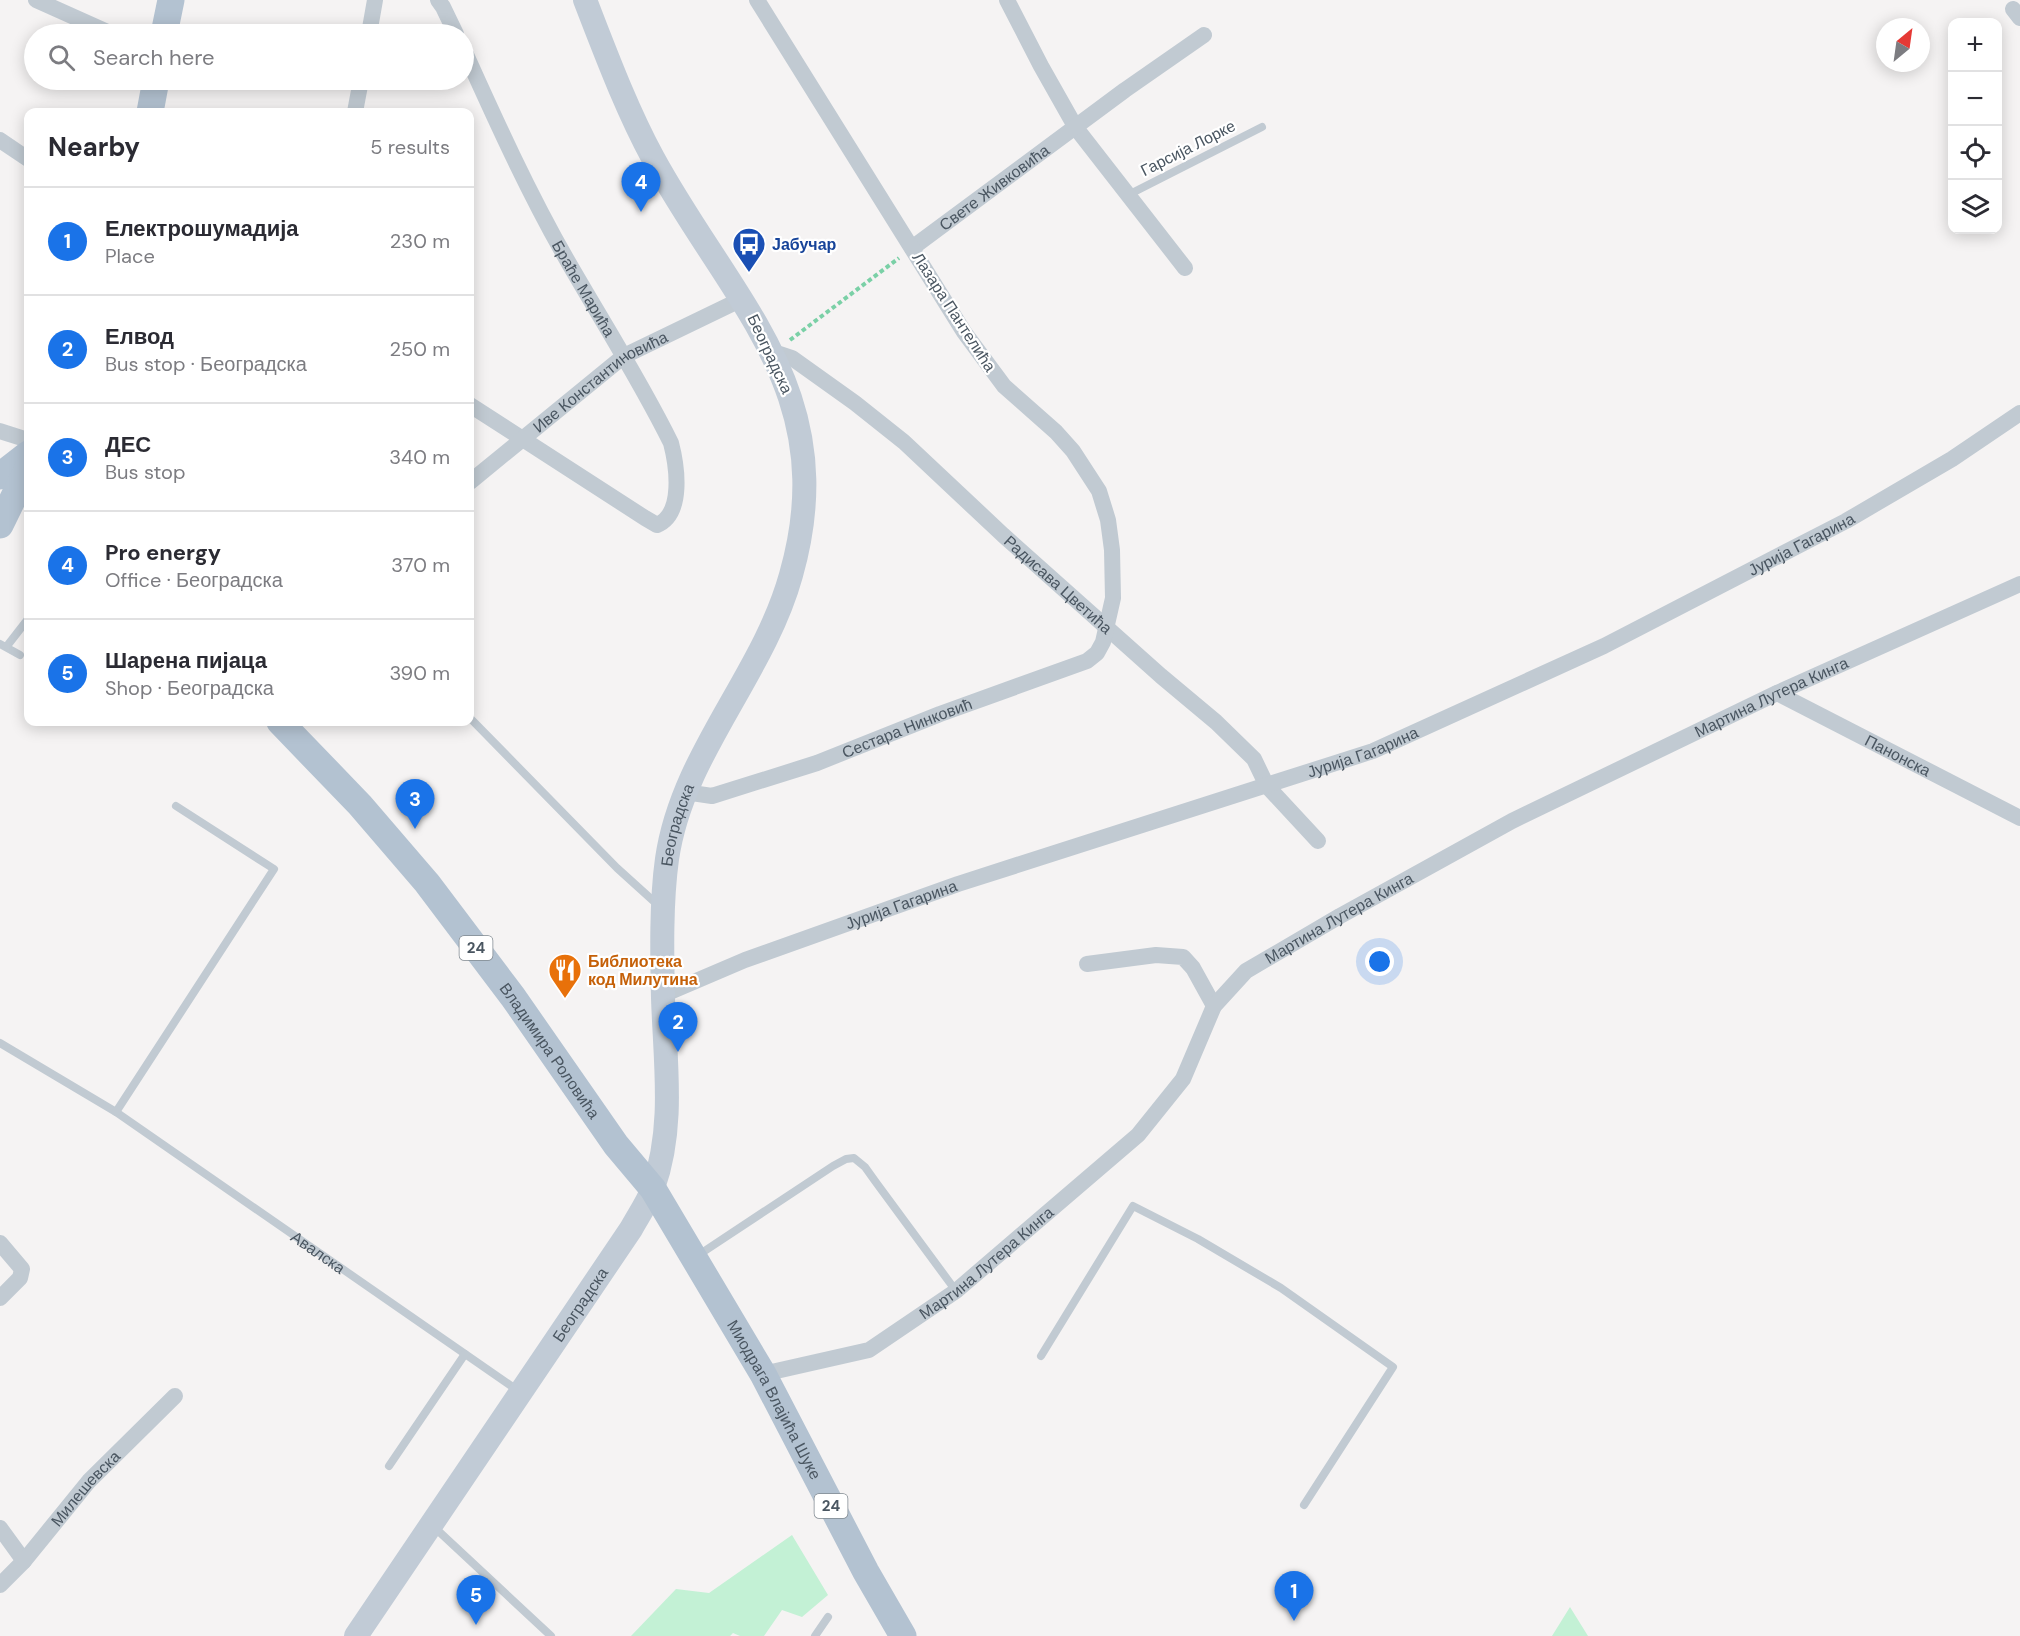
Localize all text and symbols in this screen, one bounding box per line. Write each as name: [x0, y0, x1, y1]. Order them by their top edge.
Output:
north arrow: [1876, 18, 1930, 72]
map controls: [1948, 18, 2002, 234]
button: +: [1948, 18, 2002, 72]
search box: [24, 24, 474, 90]
icon: search: [45, 41, 78, 74]
text: Search here: [93, 43, 214, 72]
button: −: [1948, 72, 2002, 126]
street label: Гарсија Лорке: [1137, 115, 1239, 181]
button: locate: [1948, 126, 2002, 180]
text: Nearby: [48, 130, 140, 164]
text: 5 results: [370, 134, 450, 160]
street label: Свете Живковића: [935, 139, 1053, 235]
pin: 4: [622, 162, 660, 212]
button: layers: [1948, 180, 2002, 234]
text: Електрошумадија: [105, 214, 299, 243]
bus stop icon: Јабучар: [731, 226, 767, 273]
text: 1: [64, 228, 71, 254]
text: 230 m: [390, 228, 450, 254]
place label: Јабучар: [772, 234, 837, 255]
street label: Браће Марића: [547, 236, 620, 341]
text: Place: [105, 243, 155, 269]
street label: Лазара Пантелића: [908, 248, 1001, 376]
street label: Београдска: [742, 311, 798, 397]
text: Елвод: [105, 322, 174, 351]
street label: Иве Константиновића: [528, 326, 671, 437]
text: 2: [62, 336, 73, 362]
text: 250 m: [389, 336, 450, 362]
text: Bus stop · Београдска: [105, 351, 307, 377]
text: ДЕС: [105, 430, 151, 459]
text: 3: [61, 444, 74, 470]
text: 340 m: [389, 444, 450, 470]
text: Bus stop: [105, 459, 185, 485]
street label: Јурија Гагарина: [1745, 508, 1859, 580]
street label: Радисава Цветића: [1000, 530, 1117, 638]
text: Pro energy: [105, 538, 221, 567]
text: 4: [61, 552, 74, 578]
text: 370 m: [391, 552, 450, 578]
text: Office · Београдска: [105, 567, 283, 593]
text: Шарена пијаца: [105, 646, 267, 675]
street label: Мартина Лутера Кинга: [1691, 652, 1852, 742]
text: 5: [61, 660, 74, 686]
text: 390 m: [389, 660, 450, 686]
text: Shop · Београдска: [105, 675, 274, 701]
street label: Сестара Нинковић: [839, 693, 975, 763]
street label: Јурија Гагарина: [1304, 721, 1422, 782]
street label: Панонска: [1861, 730, 1935, 781]
pin: 3: [396, 780, 434, 829]
street label: Београдска: [656, 780, 699, 868]
street label: Мартина Лутера Кинга: [1261, 867, 1417, 968]
street label: Јурија Гагарина: [843, 875, 960, 934]
road number: 24: [460, 936, 492, 960]
your location: [1365, 947, 1394, 976]
place label: Библиотека код Милутина: [588, 951, 698, 990]
restaurant icon: Библиотека код Милутина: [547, 952, 583, 999]
street label: Владимира Роловића: [495, 978, 605, 1123]
pin: 2: [658, 1002, 698, 1052]
street label: Мартина Лутера Кинга: [915, 1202, 1058, 1324]
street label: Авалска: [287, 1226, 350, 1278]
street label: Београдска: [547, 1263, 613, 1346]
street label: Миодрага Влајића Шуке: [723, 1316, 827, 1483]
street label: Милешевска: [46, 1446, 124, 1531]
road number: 24: [814, 1494, 848, 1518]
pin: 1: [1274, 1572, 1314, 1621]
pin: 5: [456, 1576, 496, 1625]

